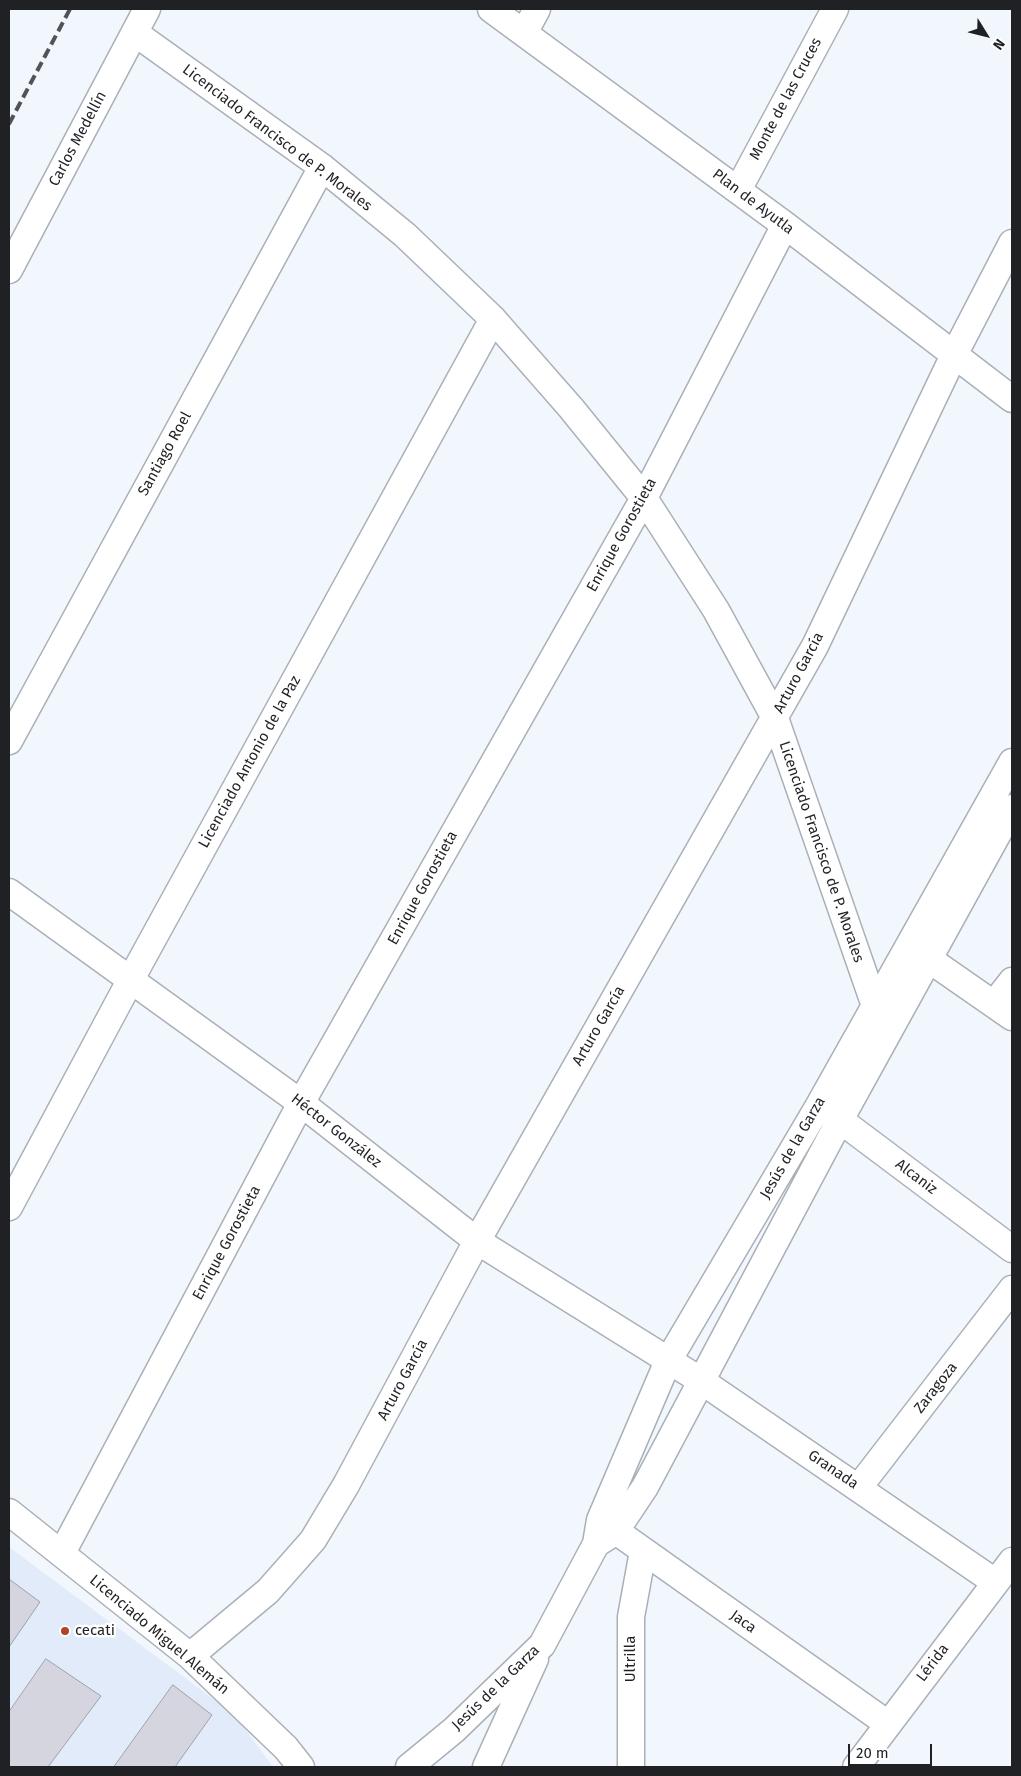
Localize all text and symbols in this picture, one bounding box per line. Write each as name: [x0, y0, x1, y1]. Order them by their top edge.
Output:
north arrow: [961, 10, 1011, 60]
street label: Monte de las Cruces: [746, 35, 826, 163]
text: N: [989, 35, 1008, 53]
street label: Licenciado Francisco de P. Morales: [179, 61, 375, 215]
street label: Carlos Medellín: [45, 88, 111, 190]
street label: Plan de Ayutla: [709, 166, 797, 238]
street label: Santiago Roel: [135, 409, 195, 499]
street label: Enrique Gorostieta: [583, 475, 661, 595]
street label: Arturo García: [770, 629, 828, 717]
street label: Licenciado Antonio de la Paz: [195, 673, 305, 851]
street label: Licenciado Francisco de P. Morales: [775, 739, 867, 965]
street label: Enrique Gorostieta: [384, 828, 462, 948]
street label: Arturo García: [569, 983, 629, 1069]
street label: Héctor González: [287, 1090, 385, 1172]
street label: Jesús de la Garza: [757, 1094, 829, 1202]
street label: Alcaniz: [892, 1155, 940, 1199]
street label: Enrique Gorostieta: [189, 1183, 265, 1303]
street label: Arturo García: [374, 1336, 432, 1424]
street label: Zaragoza: [911, 1359, 961, 1417]
street label: Granada: [804, 1447, 862, 1493]
street label: Licenciado Miguel Alemán: [86, 1571, 232, 1699]
street label: Jaca: [726, 1607, 760, 1637]
place label: cecati: [75, 1622, 115, 1640]
marker: cecati: [59, 1625, 71, 1637]
street label: Ultrilla: [622, 1636, 640, 1682]
street label: Lérida: [913, 1641, 953, 1685]
street label: Jesús de la Garza: [448, 1642, 544, 1734]
scale bar: [851, 1734, 935, 1766]
text: 20 m: [856, 1744, 889, 1762]

